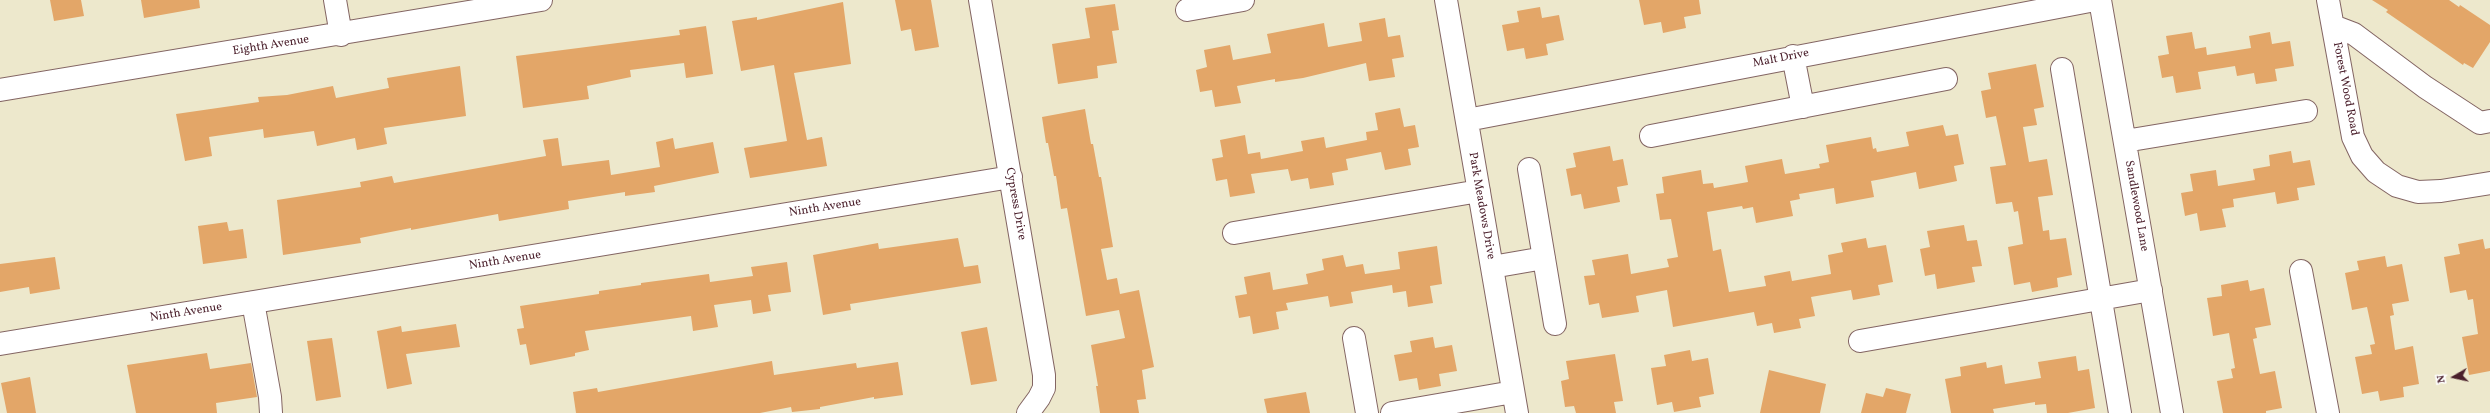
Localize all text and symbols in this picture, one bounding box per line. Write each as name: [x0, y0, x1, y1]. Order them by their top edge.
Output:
street label: Eighth Avenue: [232, 33, 310, 59]
street label: Forest Wood Road: [2329, 41, 2361, 137]
street label: Malt Drive: [1752, 47, 1810, 71]
street label: Park Meadows Drive: [1464, 151, 1498, 261]
street label: Sandlewood Lane: [2121, 159, 2151, 253]
street label: Cypress Drive: [1002, 167, 1028, 241]
street label: Ninth Avenue: [788, 195, 862, 221]
street label: Ninth Avenue: [468, 248, 542, 274]
street label: Ninth Avenue: [149, 300, 223, 326]
north arrow: [2434, 357, 2474, 397]
text: N: [2434, 374, 2450, 384]

